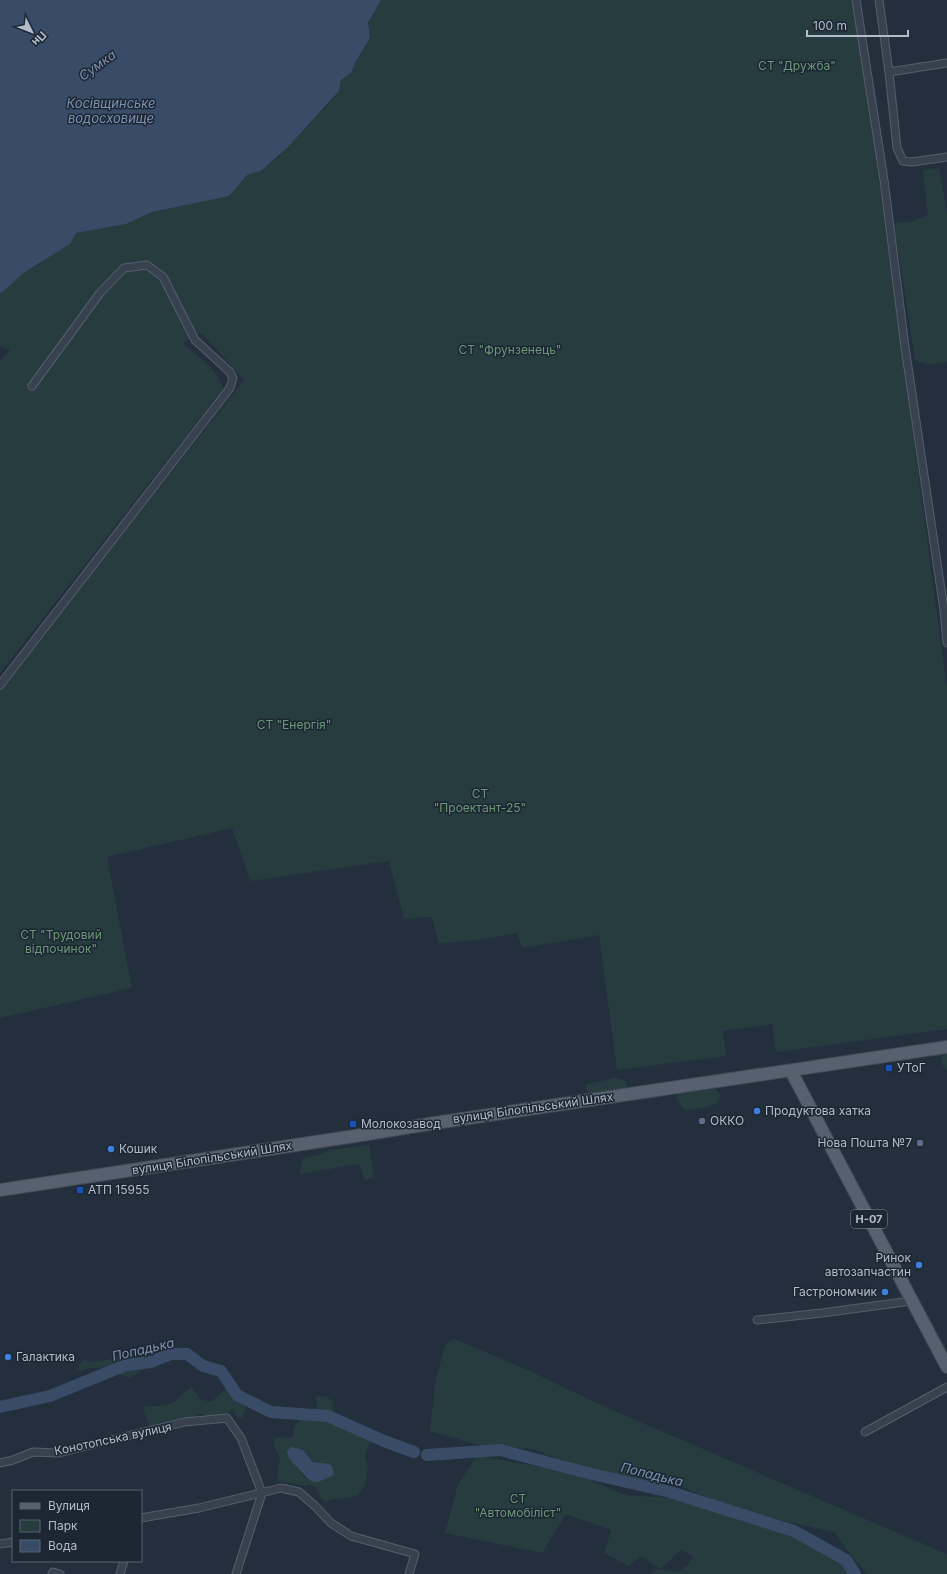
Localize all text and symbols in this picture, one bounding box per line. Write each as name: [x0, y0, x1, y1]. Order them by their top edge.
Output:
north arrow: [12, 12, 52, 52]
scale bar: [807, 12, 908, 38]
text: 100 m: [813, 18, 847, 33]
text: Пн: [29, 29, 50, 49]
water label: Сумка: [75, 46, 119, 84]
park label: СТ "Дружба": [758, 58, 836, 73]
water label: Косівщинське водосховище: [66, 95, 156, 126]
park label: СТ "Фрунзенець": [459, 342, 561, 357]
park label: СТ "Енергія": [257, 717, 331, 732]
park label: СТ "Проектант-25": [434, 786, 526, 815]
park label: СТ "Трудовий відпочинок": [20, 927, 102, 956]
place label: УТоГ: [897, 1060, 926, 1075]
marker: УТоГ: [884, 1063, 894, 1073]
street label: вулиця Білопільський Шлях: [452, 1089, 614, 1126]
place label: Продуктова хатка: [765, 1103, 871, 1118]
marker: Продуктова хатка: [752, 1106, 762, 1116]
place label: ОККО: [710, 1113, 744, 1128]
place label: Молокозавод: [361, 1116, 441, 1131]
marker: ОККО: [697, 1116, 707, 1126]
marker: Молокозавод: [348, 1119, 358, 1129]
place label: Нова Пошта №7: [817, 1135, 912, 1150]
street label: вулиця Білопільський Шлях: [131, 1137, 293, 1178]
marker: Нова Пошта №7: [915, 1138, 925, 1148]
place label: Кошик: [119, 1141, 158, 1156]
marker: Кошик: [106, 1144, 116, 1154]
place label: АТП 15955: [88, 1182, 150, 1197]
marker: АТП 15955: [75, 1185, 85, 1195]
road number: Н-07: [851, 1210, 887, 1228]
place label: Ринок автозапчастин: [825, 1250, 911, 1279]
marker: Ринок автозапчастин: [914, 1260, 924, 1270]
place label: Гастрономчик: [793, 1284, 877, 1299]
marker: Гастрономчик: [880, 1287, 890, 1297]
water label: Попадька: [110, 1334, 176, 1364]
place label: Галактика: [16, 1349, 75, 1364]
marker: Галактика: [3, 1352, 13, 1362]
street label: Конотопська вулиця: [53, 1419, 173, 1458]
water label: Попадька: [619, 1459, 685, 1489]
legend: [12, 1490, 142, 1562]
park label: СТ "Автомобіліст": [475, 1491, 561, 1520]
text: Вулиця: [48, 1498, 90, 1513]
text: Парк: [48, 1518, 78, 1533]
text: Вода: [48, 1538, 77, 1553]

